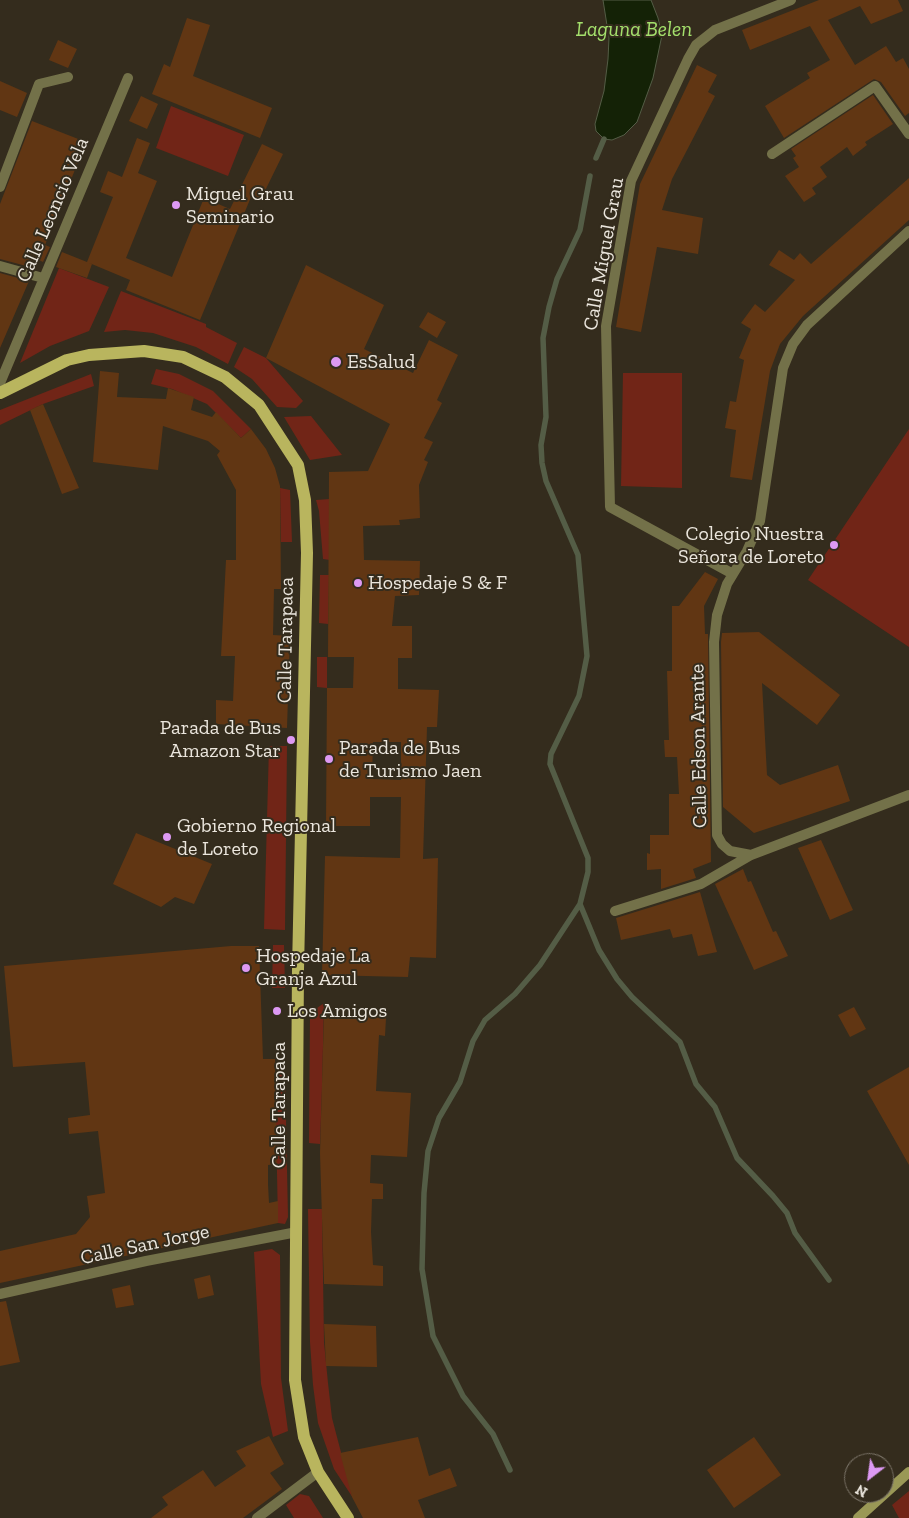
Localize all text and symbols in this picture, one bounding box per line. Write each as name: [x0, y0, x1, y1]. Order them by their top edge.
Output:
water label: Laguna Belen: [576, 17, 692, 43]
street label: Calle Leoncio Vela: [12, 134, 94, 286]
street label: Calle Miguel Grau: [579, 176, 629, 332]
place label: Miguel Grau Seminario: [186, 182, 294, 229]
marker: Miguel Grau Seminario: [170, 199, 182, 211]
place label: EsSalud: [347, 350, 415, 374]
marker: EsSalud: [329, 355, 343, 369]
place label: Colegio Nuestra Señora de Loreto: [678, 522, 824, 569]
marker: Colegio Nuestra Señora de Loreto: [828, 539, 840, 551]
place label: Hospedaje S & F: [368, 571, 507, 595]
street label: Calle Tarapaca: [273, 577, 299, 703]
marker: Hospedaje S & F: [352, 577, 364, 589]
street label: Calle Edson Arante: [686, 664, 712, 828]
place label: Parada de Bus Amazon Star: [160, 716, 281, 763]
marker: Parada de Bus Amazon Star: [285, 734, 297, 746]
place label: Parada de Bus de Turismo Jaen: [339, 736, 481, 783]
marker: Parada de Bus de Turismo Jaen: [323, 753, 335, 765]
place label: Gobierno Regional de Loreto: [177, 814, 336, 861]
marker: Gobierno Regional de Loreto: [161, 831, 173, 843]
place label: Hospedaje La Granja Azul: [256, 944, 370, 991]
marker: Hospedaje La Granja Azul: [240, 962, 252, 974]
place label: Los Amigos: [287, 999, 387, 1023]
marker: Los Amigos: [271, 1005, 283, 1017]
street label: Calle Tarapaca: [267, 1042, 291, 1168]
street label: Calle San Jorge: [78, 1220, 212, 1270]
north arrow: [844, 1453, 894, 1503]
text: N: [853, 1481, 871, 1501]

